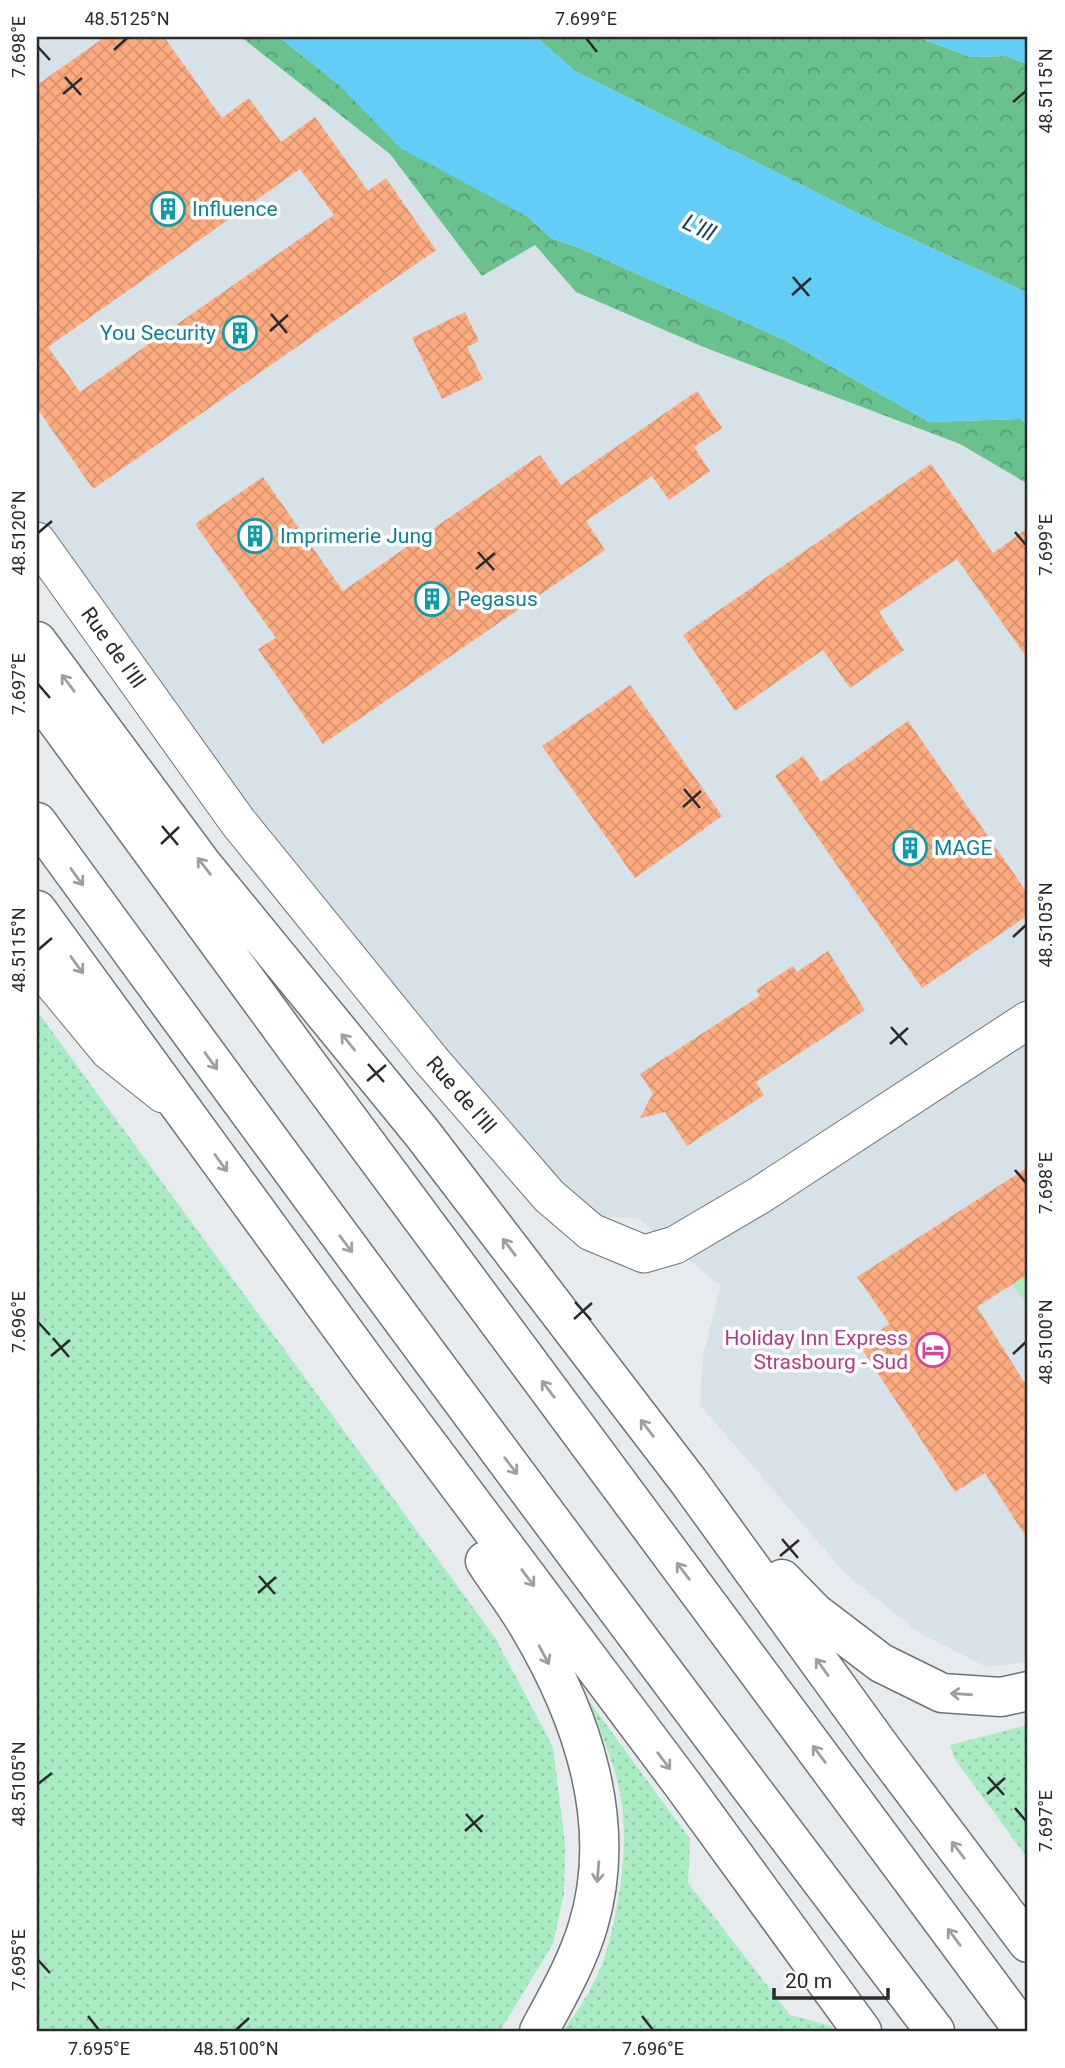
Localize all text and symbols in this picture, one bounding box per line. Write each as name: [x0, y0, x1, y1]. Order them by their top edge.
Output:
text: 48.5125°N: [84, 8, 170, 29]
text: 7.699°E: [555, 8, 617, 29]
text: 7.698°E: [8, 16, 29, 78]
text: 48.5115°N: [1035, 48, 1056, 134]
building icon: Influence: [149, 190, 187, 228]
place label: Influence: [192, 197, 278, 221]
water label: L'Ill: [678, 209, 720, 248]
building icon: You Security: [221, 314, 259, 352]
place label: You Security: [100, 321, 216, 345]
text: 48.5120°N: [8, 490, 29, 576]
text: 7.699°E: [1035, 514, 1056, 576]
building icon: Imprimerie Jung: [236, 517, 274, 555]
place label: Imprimerie Jung: [280, 524, 433, 548]
building icon: Pegasus: [413, 580, 451, 618]
place label: Pegasus: [457, 587, 538, 611]
street label: Rue de l'Ill: [76, 602, 150, 693]
text: 7.697°E: [8, 653, 29, 715]
one-way arrow: [61, 674, 75, 693]
building icon: MAGE: [891, 829, 929, 867]
place label: MAGE: [934, 836, 992, 860]
one-way arrow: [197, 857, 212, 875]
one-way arrow: [70, 867, 84, 886]
text: 48.5105°N: [1035, 882, 1056, 968]
text: 48.5115°N: [8, 907, 29, 993]
one-way arrow: [70, 955, 84, 974]
one-way arrow: [340, 1034, 355, 1052]
one-way arrow: [204, 1051, 218, 1070]
street label: Rue de l'Ill: [421, 1052, 501, 1138]
text: 7.698°E: [1035, 1152, 1056, 1214]
one-way arrow: [214, 1153, 228, 1172]
one-way arrow: [339, 1234, 353, 1253]
one-way arrow: [501, 1238, 516, 1257]
text: 7.696°E: [8, 1291, 29, 1353]
text: 48.5100°N: [1035, 1299, 1056, 1385]
place label: Holiday Inn Express Strasbourg - Sud: [725, 1326, 908, 1374]
hotel icon: Holiday Inn Express Strasbourg - Sud: [914, 1331, 952, 1369]
one-way arrow: [541, 1380, 555, 1399]
one-way arrow: [640, 1419, 655, 1437]
one-way arrow: [503, 1456, 518, 1475]
one-way arrow: [676, 1563, 691, 1581]
one-way arrow: [521, 1568, 535, 1587]
one-way arrow: [538, 1644, 551, 1665]
one-way arrow: [815, 1658, 830, 1677]
one-way arrow: [950, 1687, 972, 1700]
text: 48.5105°N: [8, 1741, 29, 1827]
one-way arrow: [811, 1745, 826, 1764]
one-way arrow: [657, 1751, 672, 1769]
text: 7.697°E: [1035, 1790, 1056, 1852]
one-way arrow: [950, 1841, 965, 1860]
one-way arrow: [591, 1860, 604, 1883]
one-way arrow: [947, 1928, 961, 1947]
text: 7.695°E: [8, 1929, 29, 1991]
scale bar: [774, 1956, 888, 2000]
text: 20 m: [785, 1969, 832, 1993]
text: 7.695°E: [68, 2038, 130, 2059]
text: 48.5100°N: [193, 2038, 279, 2059]
text: 7.696°E: [622, 2038, 684, 2059]

